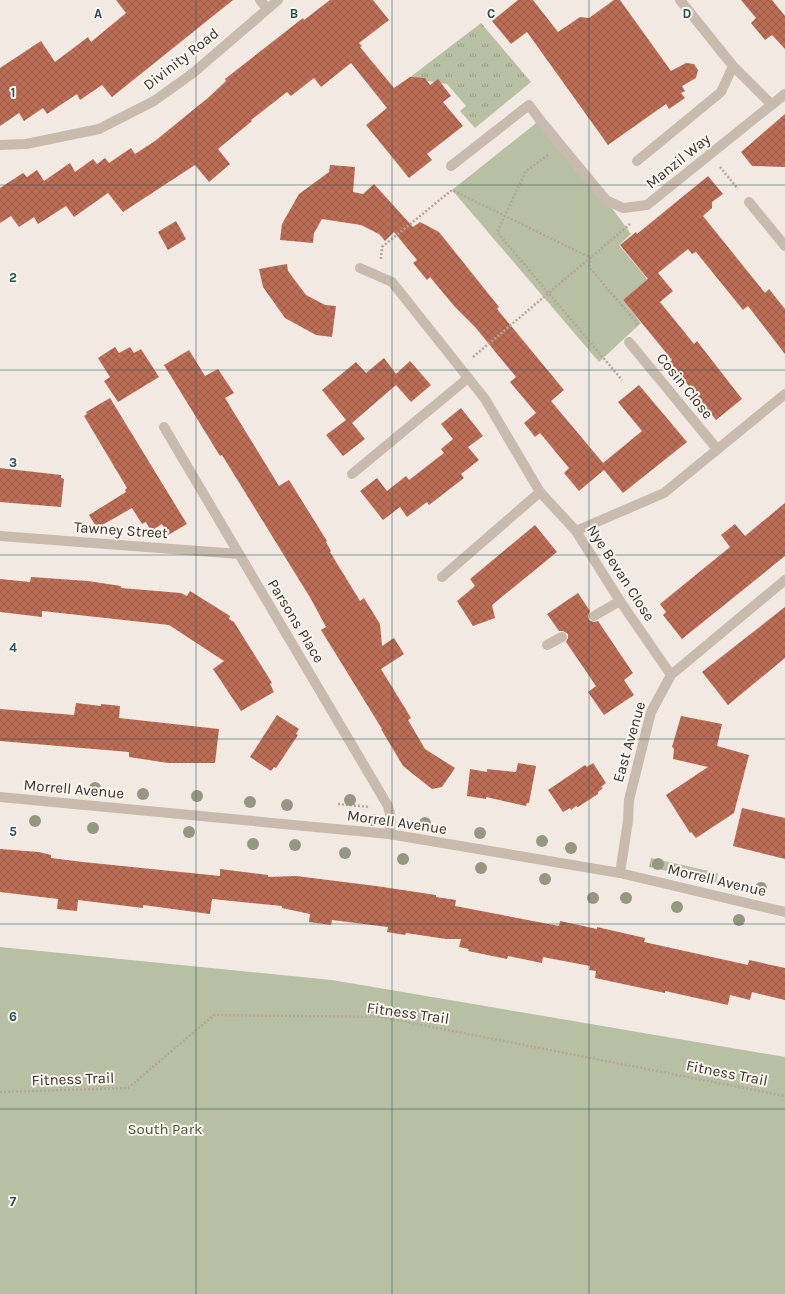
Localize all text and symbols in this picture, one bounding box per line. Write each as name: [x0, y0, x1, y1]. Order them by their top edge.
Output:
text: A: [94, 6, 102, 21]
text: B: [290, 6, 298, 21]
text: C: [487, 6, 495, 21]
text: D: [683, 6, 692, 21]
street label: Divinity Road: [140, 24, 222, 94]
text: 1: [11, 85, 15, 100]
street label: Manzil Way: [642, 130, 714, 192]
text: 2: [9, 270, 17, 285]
street label: Cosin Close: [653, 349, 717, 423]
text: 3: [9, 455, 17, 470]
street label: Tawney Street: [74, 518, 169, 542]
street label: Nye Bevan Close: [583, 521, 659, 625]
street label: Parsons Place: [264, 576, 328, 666]
text: 4: [9, 640, 17, 655]
street label: East Avenue: [609, 700, 649, 784]
street label: Morrell Avenue: [23, 776, 125, 802]
street label: Morrell Avenue: [346, 806, 448, 838]
text: 5: [9, 824, 17, 839]
street label: Morrell Avenue: [666, 860, 768, 900]
street label: Fitness Trail: [366, 998, 450, 1028]
text: 6: [9, 1009, 17, 1024]
street label: Fitness Trail: [685, 1056, 769, 1090]
street label: Fitness Trail: [31, 1069, 115, 1089]
park label: South Park: [127, 1120, 203, 1138]
text: 7: [10, 1194, 17, 1209]

